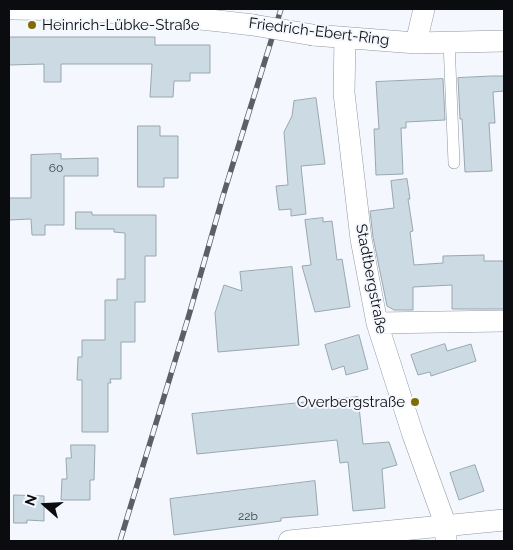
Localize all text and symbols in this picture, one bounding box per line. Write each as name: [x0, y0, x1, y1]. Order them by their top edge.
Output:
street label: Friedrich-Ebert-Ring: [248, 14, 390, 50]
place label: Heinrich-Lübke-Straße: [42, 16, 200, 34]
marker: Heinrich-Lübke-Straße: [26, 19, 38, 31]
house number: 60: [49, 161, 63, 175]
street label: Stadtbergstraße: [352, 222, 390, 336]
place label: Overbergstraße: [297, 393, 405, 411]
marker: Overbergstraße: [409, 396, 421, 408]
north arrow: [20, 480, 70, 530]
text: N: [22, 492, 40, 508]
house number: 22b: [238, 509, 258, 523]

